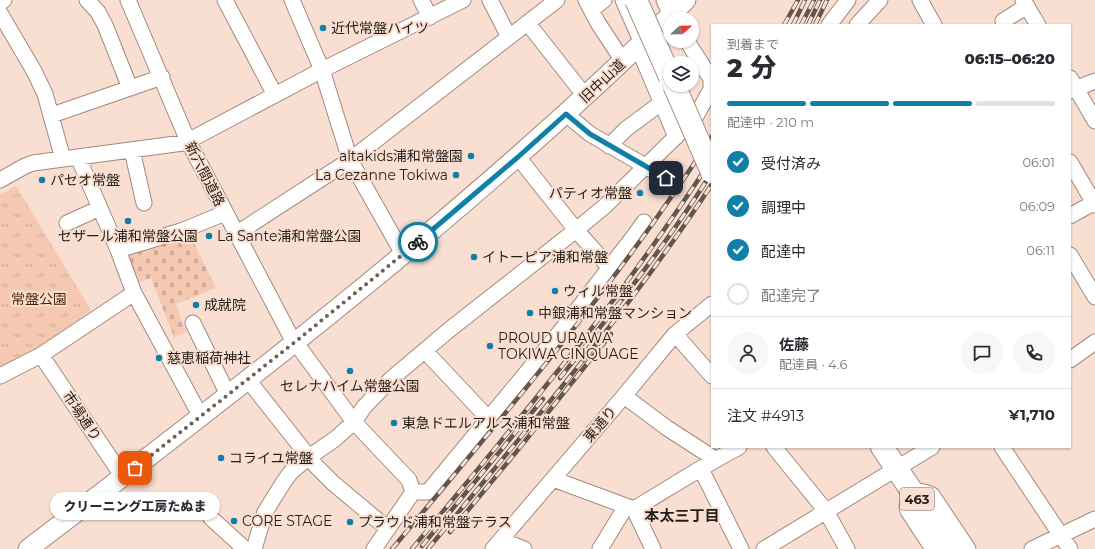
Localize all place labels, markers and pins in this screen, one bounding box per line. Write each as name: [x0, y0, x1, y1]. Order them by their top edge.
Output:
place label: 近代常盤ハイツ: [331, 19, 429, 37]
marker: 近代常盤ハイツ: [318, 23, 328, 33]
place label: altakids浦和常盤園: [339, 147, 463, 165]
marker: altakids浦和常盤園: [466, 151, 476, 161]
pin: [649, 161, 683, 195]
place label: La Cezanne Tokiwa: [315, 166, 448, 184]
marker: La Cezanne Tokiwa: [451, 170, 461, 180]
place label: パセオ常盤: [50, 171, 120, 189]
marker: パセオ常盤: [37, 175, 47, 185]
place label: パティオ常盤: [549, 184, 632, 202]
marker: パティオ常盤: [635, 188, 645, 198]
marker: セザール浦和常盤公園: [123, 216, 133, 226]
place label: セザール浦和常盤公園: [58, 227, 198, 245]
place label: La Sante浦和常盤公園: [217, 227, 361, 245]
marker: La Sante浦和常盤公園: [204, 231, 214, 241]
place label: イトーピア浦和常盤: [482, 248, 608, 266]
marker: イトーピア浦和常盤: [469, 252, 479, 262]
place label: ウィル常盤: [563, 282, 633, 300]
marker: ウィル常盤: [550, 286, 560, 296]
place label: 成就院: [204, 296, 246, 314]
marker: 成就院: [191, 300, 201, 310]
place label: 中銀浦和常盤マンション: [538, 304, 692, 322]
marker: 中銀浦和常盤マンション: [525, 308, 535, 318]
place label: PROUD URAWA TOKIWA CINQUAGE: [498, 329, 639, 363]
marker: PROUD URAWA TOKIWA CINQUAGE: [485, 341, 495, 351]
place label: 慈恵稲荷神社: [167, 349, 251, 367]
marker: 慈恵稲荷神社: [154, 353, 164, 363]
marker: セレナハイム常盤公園: [345, 366, 355, 376]
place label: セレナハイム常盤公園: [280, 377, 420, 395]
place label: 東急ドエルアルス浦和常盤: [402, 414, 570, 432]
marker: 東急ドエルアルス浦和常盤: [389, 418, 399, 428]
place label: コライユ常盤: [229, 449, 313, 467]
pin: [118, 451, 152, 485]
marker: コライユ常盤: [216, 453, 226, 463]
callout: クリーニング工房たぬま: [50, 492, 220, 520]
place label: CORE STAGE: [242, 512, 332, 530]
place label: プラウド浦和常盤テラス: [358, 513, 512, 531]
marker: CORE STAGE: [229, 516, 239, 526]
marker: プラウド浦和常盤テラス: [345, 517, 355, 527]

